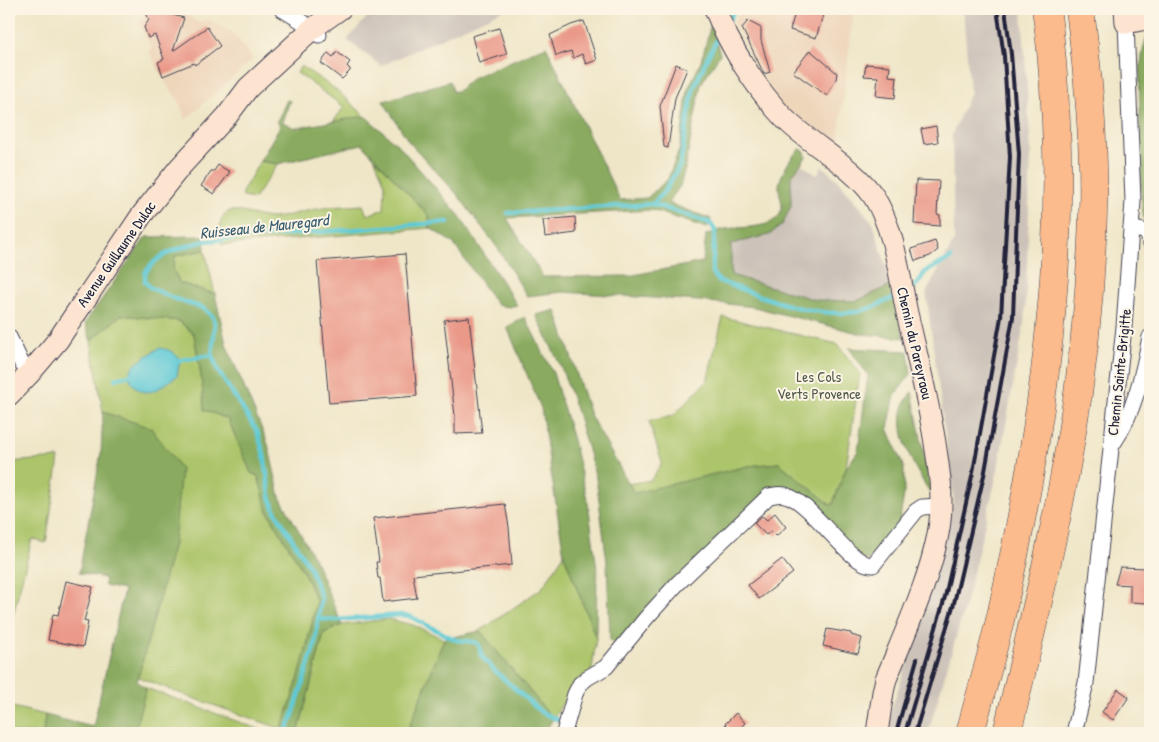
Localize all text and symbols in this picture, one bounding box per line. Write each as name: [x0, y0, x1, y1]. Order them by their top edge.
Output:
street label: Avenue Guillaume Dulac: [72, 197, 161, 311]
water label: Ruisseau de Mauregard: [199, 208, 332, 244]
street label: Chemin du Pareyraou: [892, 285, 938, 401]
street label: Chemin Sainte-Brigitte: [1102, 308, 1136, 436]
park label: Les Cols Verts Provence: [777, 366, 861, 404]

